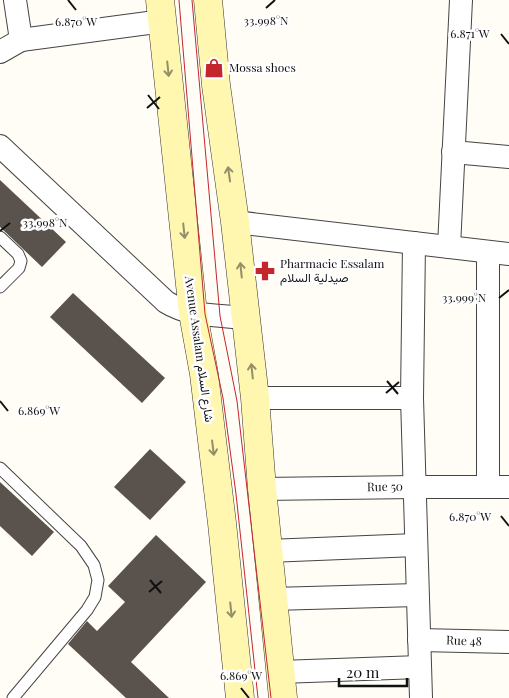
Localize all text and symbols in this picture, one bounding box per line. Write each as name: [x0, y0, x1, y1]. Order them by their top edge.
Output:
text: 33.998°N: [244, 12, 289, 28]
text: 6.870°W: [55, 13, 97, 29]
text: 6.871°W: [450, 25, 490, 41]
shop icon: Mossa shoes: [203, 57, 225, 79]
place label: Mossa shoes: [229, 59, 296, 75]
one-way arrow: [163, 61, 173, 77]
one-way arrow: [223, 166, 233, 182]
text: 33.998°N: [23, 214, 68, 230]
one-way arrow: [180, 223, 189, 239]
place label: Pharmacie Essalam صيدلية السلام: [280, 255, 385, 286]
pharmacy icon: Pharmacie Essalam صيدلية السلام: [254, 260, 276, 282]
one-way arrow: [236, 262, 246, 278]
street label: Avenue Assalam شارع السلام: [180, 274, 218, 423]
text: 33.999°N: [442, 289, 487, 305]
one-way arrow: [247, 363, 257, 379]
text: 6.869°W: [18, 402, 60, 418]
one-way arrow: [208, 440, 218, 456]
street label: Rue 50: [367, 478, 403, 494]
text: 6.870°W: [449, 508, 491, 524]
one-way arrow: [226, 601, 236, 617]
street label: Rue 48: [446, 631, 482, 649]
scale bar: [339, 656, 406, 688]
text: 20 m: [346, 662, 380, 682]
text: 6.869°W: [220, 667, 262, 683]

